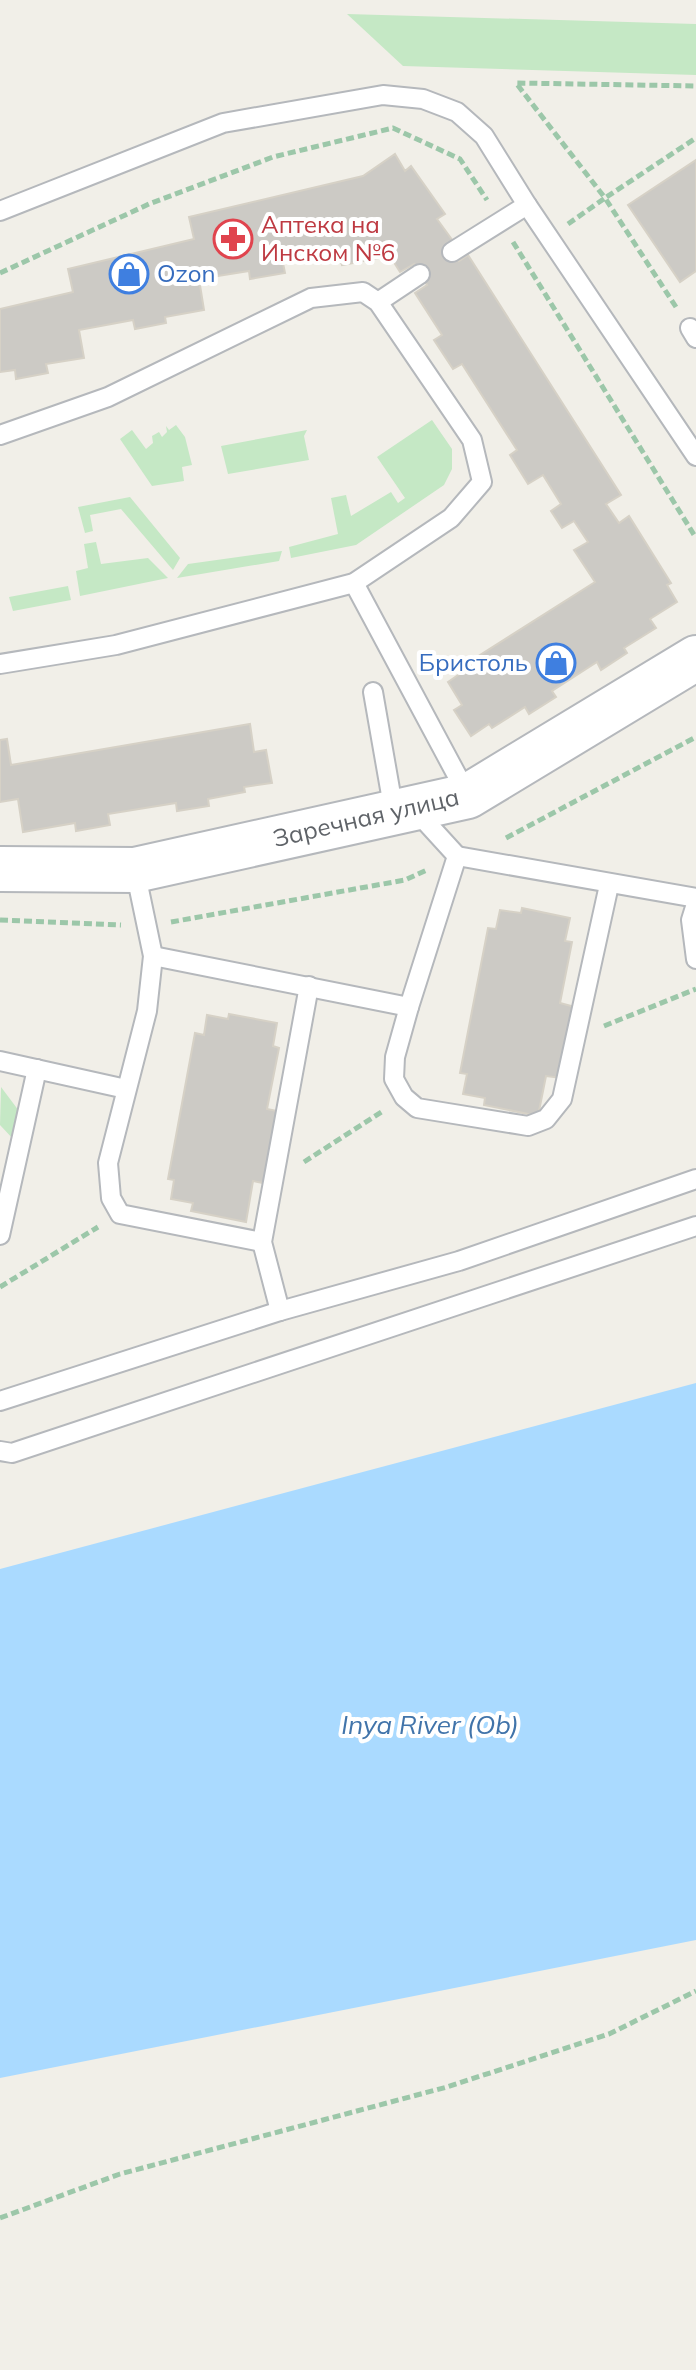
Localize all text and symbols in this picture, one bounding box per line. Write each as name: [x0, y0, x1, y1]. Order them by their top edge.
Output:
place label: Аптека на Инском №6: [261, 209, 395, 267]
pharmacy icon: Аптека на Инском №6: [212, 218, 254, 260]
shop icon: Ozon: [108, 253, 150, 295]
place label: Ozon: [157, 258, 216, 288]
shop icon: Бристоль: [535, 642, 577, 684]
place label: Бристоль: [419, 647, 528, 677]
street label: Заречная улица: [270, 781, 462, 853]
water label: Inya River (Ob): [341, 1708, 519, 1741]

